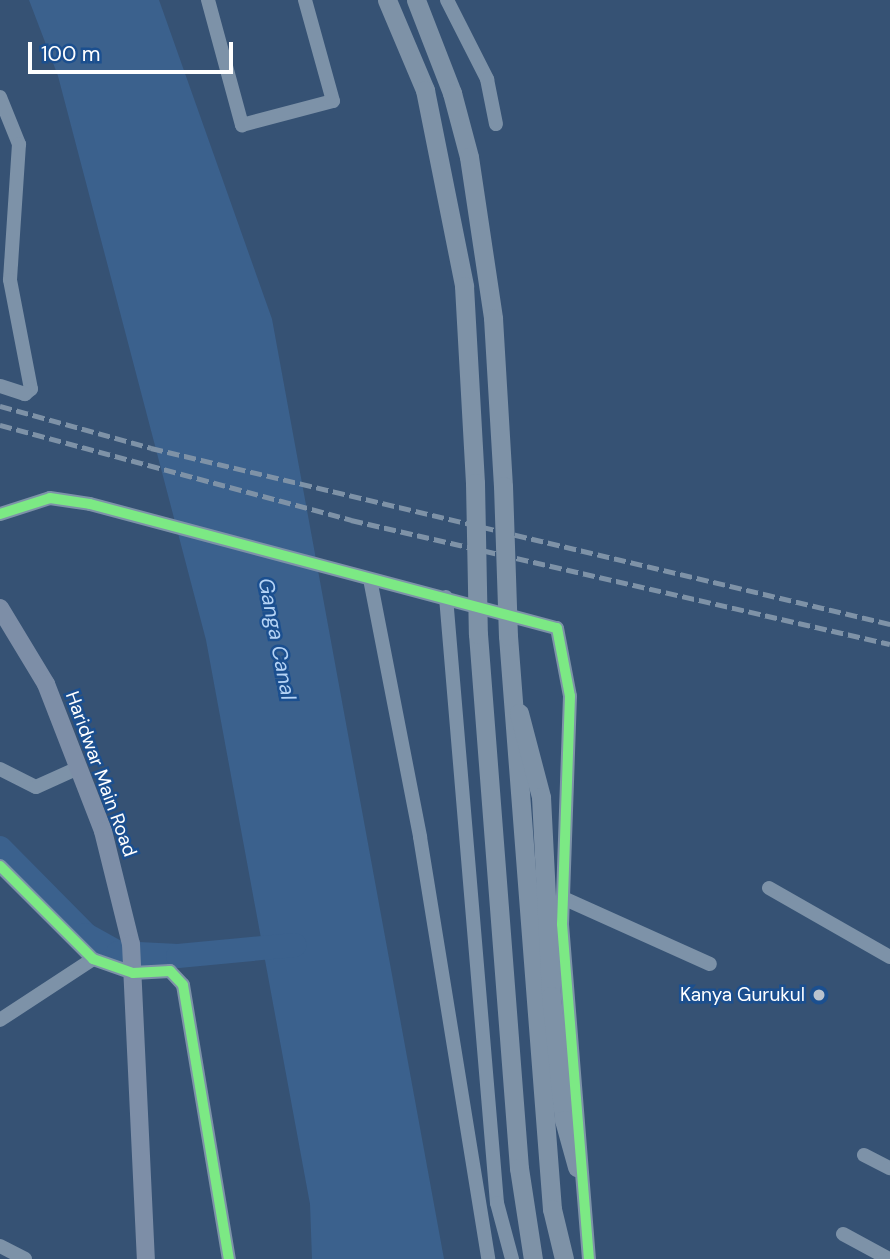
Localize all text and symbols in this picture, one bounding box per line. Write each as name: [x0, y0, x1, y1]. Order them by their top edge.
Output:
scale bar: [32, 28, 236, 72]
text: 100 m: [41, 40, 101, 68]
water label: Ganga Canal: [253, 576, 301, 702]
street label: Haridwar Main Road: [60, 688, 142, 860]
place label: Kanya Gurukul: [680, 984, 805, 1006]
marker: Kanya Gurukul: [811, 987, 827, 1003]

